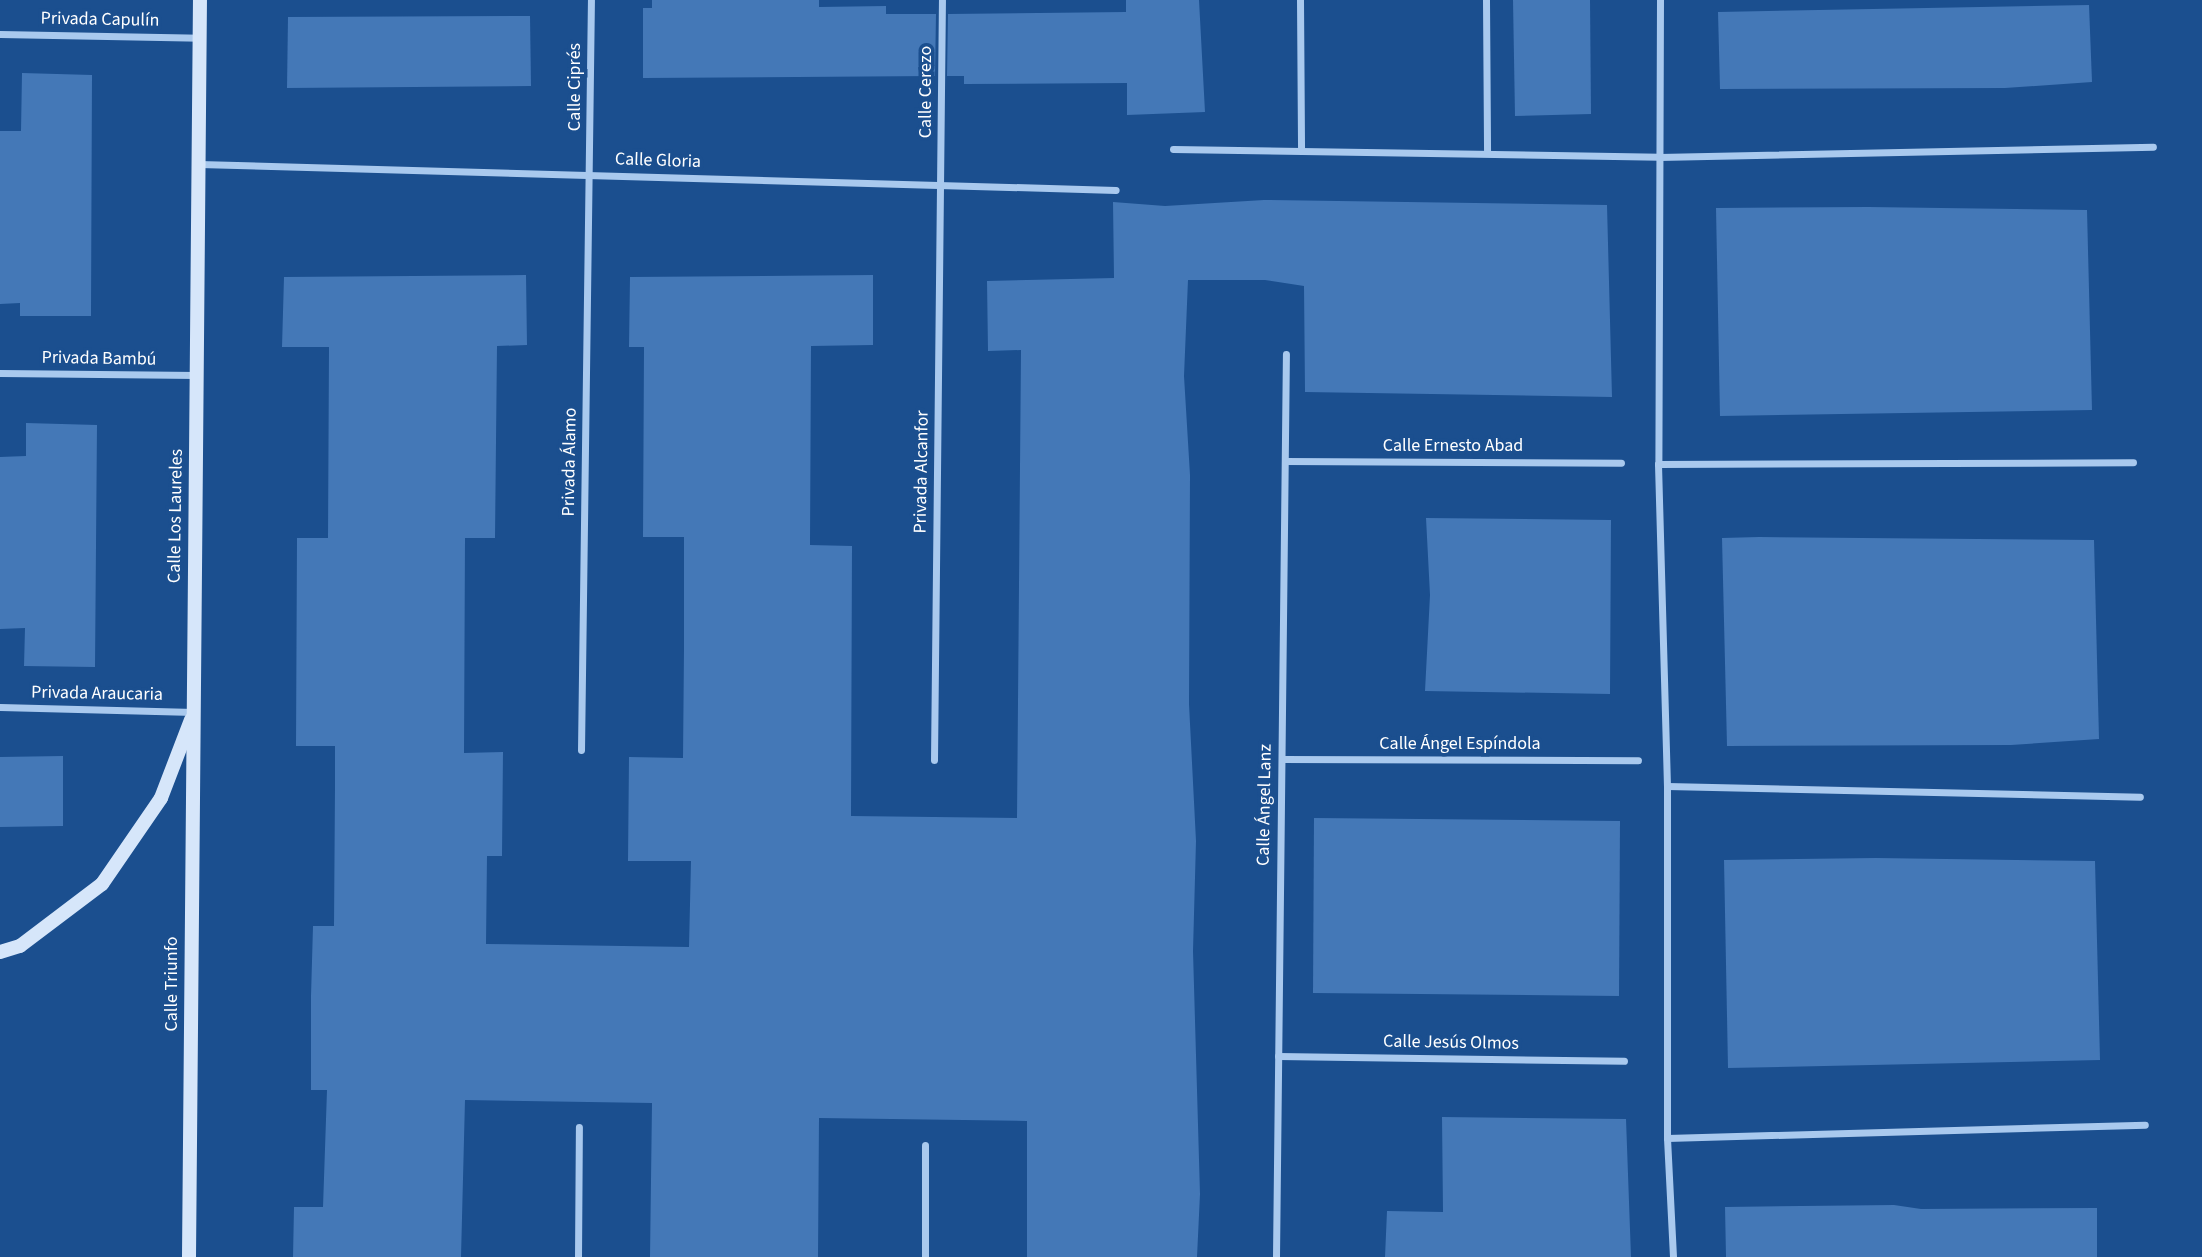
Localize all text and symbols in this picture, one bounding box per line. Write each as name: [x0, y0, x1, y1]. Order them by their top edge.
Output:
street label: Privada Capulín: [41, 8, 159, 32]
street label: Calle Ciprés: [564, 43, 586, 131]
street label: Calle Cerezo: [915, 46, 937, 138]
street label: Calle Gloria: [615, 149, 701, 173]
street label: Privada Bambú: [41, 347, 157, 371]
street label: Privada Álamo: [558, 407, 582, 517]
street label: Privada Alcanfor: [910, 410, 934, 534]
street label: Calle Ernesto Abad: [1383, 435, 1523, 457]
street label: Calle Los Laureles: [164, 449, 188, 583]
street label: Privada Araucaria: [31, 682, 163, 706]
street label: Calle Ángel Espíndola: [1379, 733, 1541, 755]
street label: Calle Ángel Lanz: [1253, 744, 1277, 866]
street label: Calle Triunfo: [161, 936, 183, 1032]
street label: Calle Jesús Olmos: [1383, 1031, 1519, 1055]

